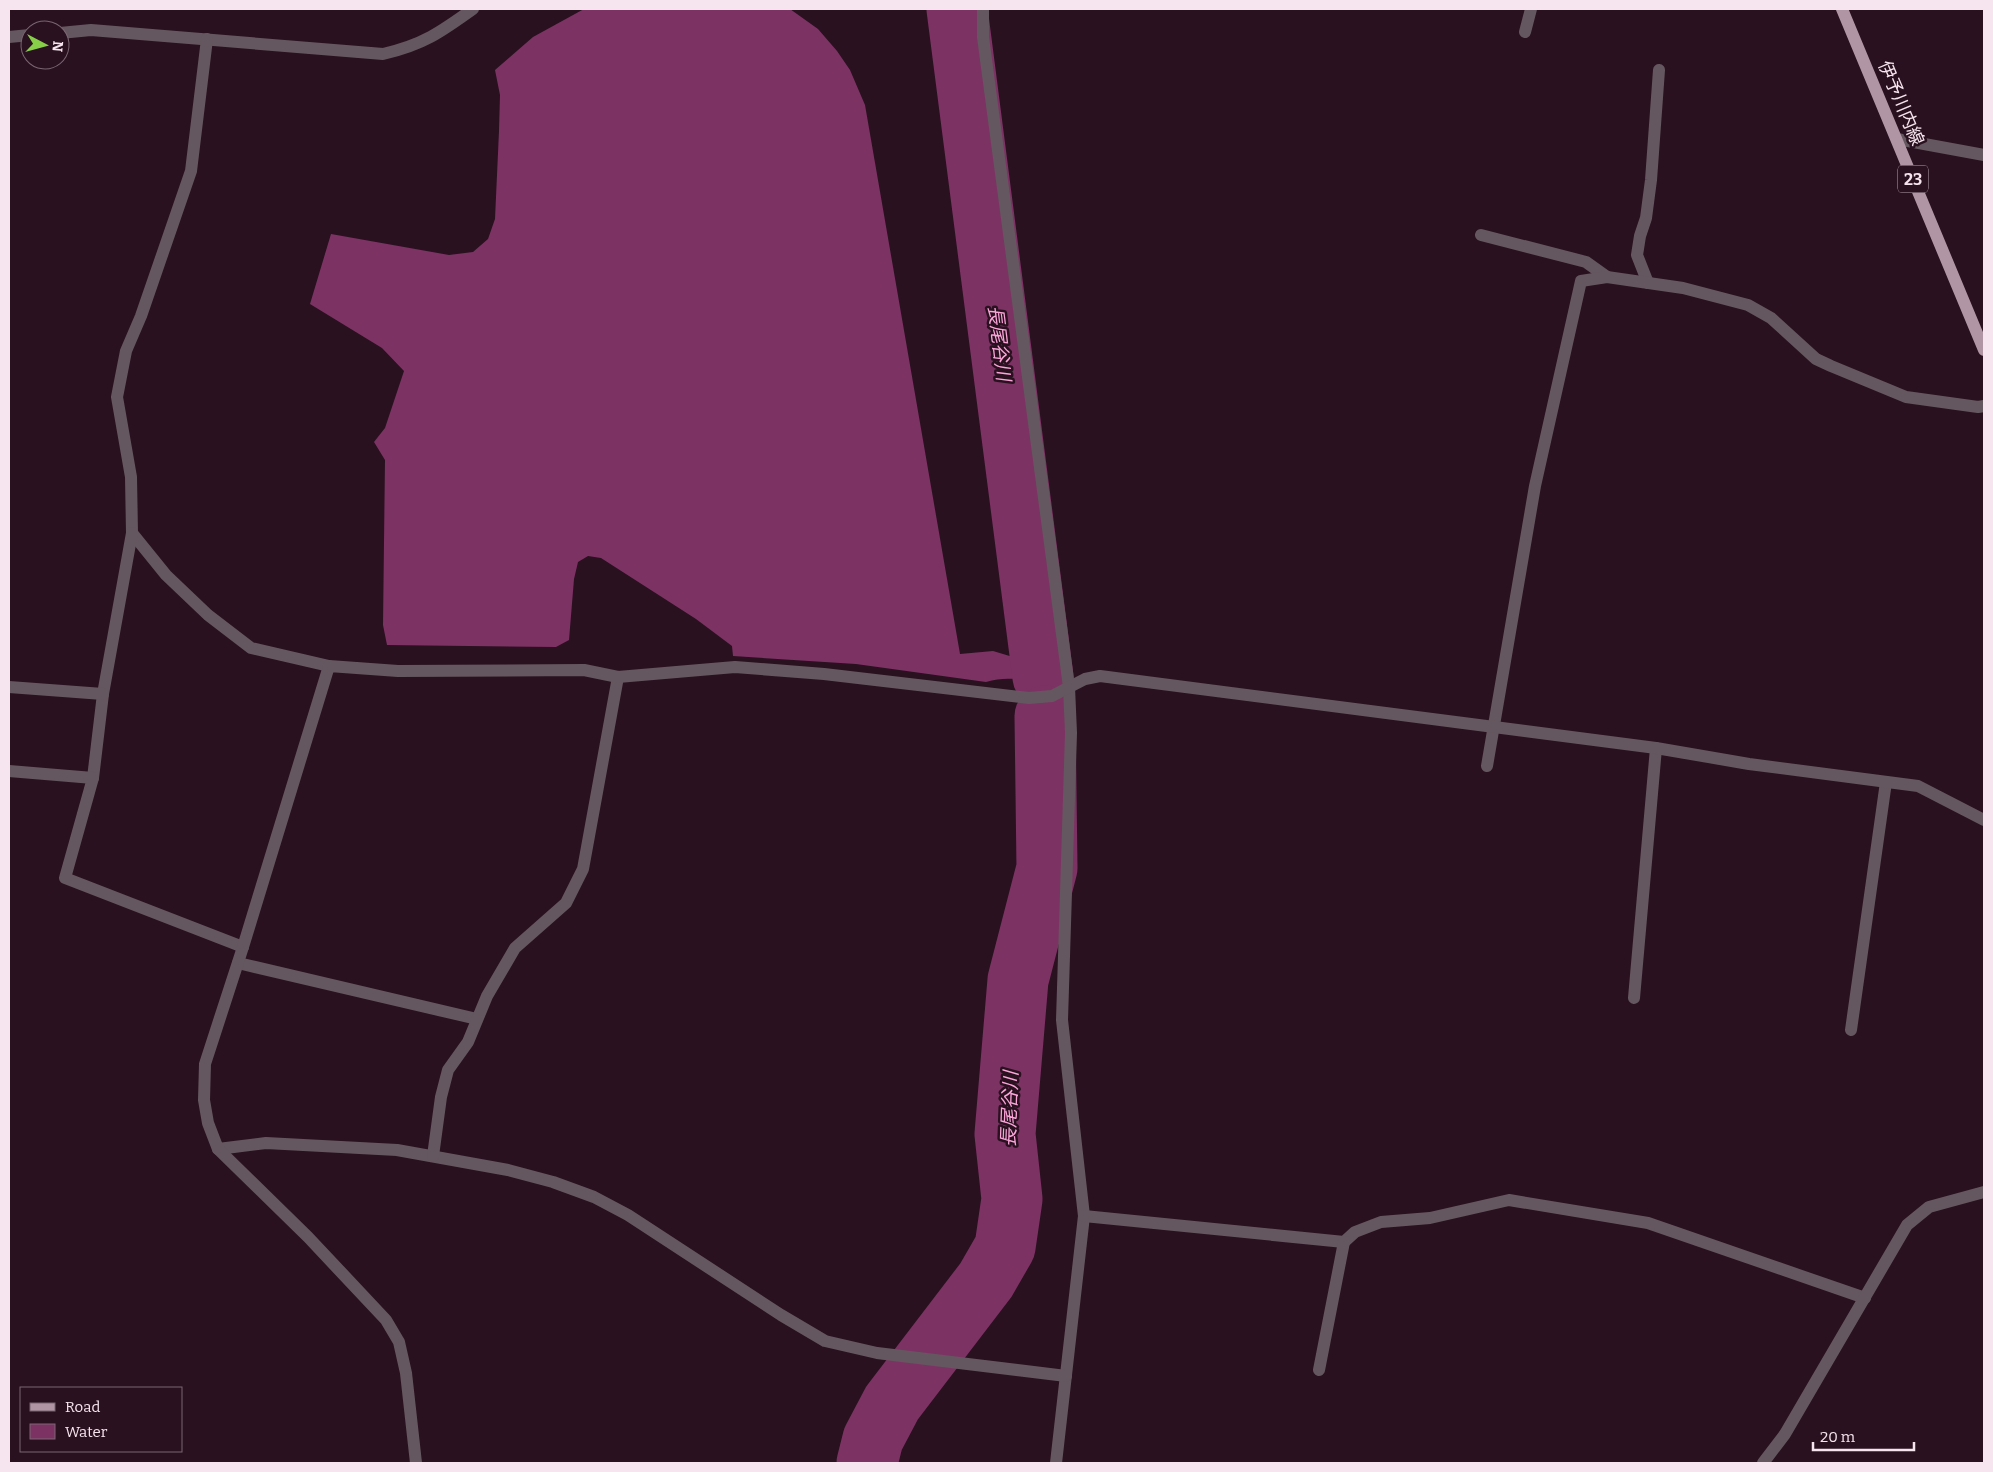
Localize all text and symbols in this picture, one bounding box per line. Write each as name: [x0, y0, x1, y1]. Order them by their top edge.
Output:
north arrow: [20, 20, 70, 70]
text: N: [48, 40, 66, 53]
street label: 伊予川内線: [1873, 57, 1929, 149]
road number: 23: [1898, 165, 1928, 192]
water label: 長尾谷川: [983, 304, 1016, 384]
water label: 長尾谷川: [997, 1069, 1022, 1147]
legend: [20, 1387, 182, 1452]
text: Road: [65, 1398, 100, 1416]
scale bar: [1813, 1420, 1914, 1452]
text: Water: [65, 1423, 108, 1441]
text: 20 m: [1820, 1428, 1856, 1446]

